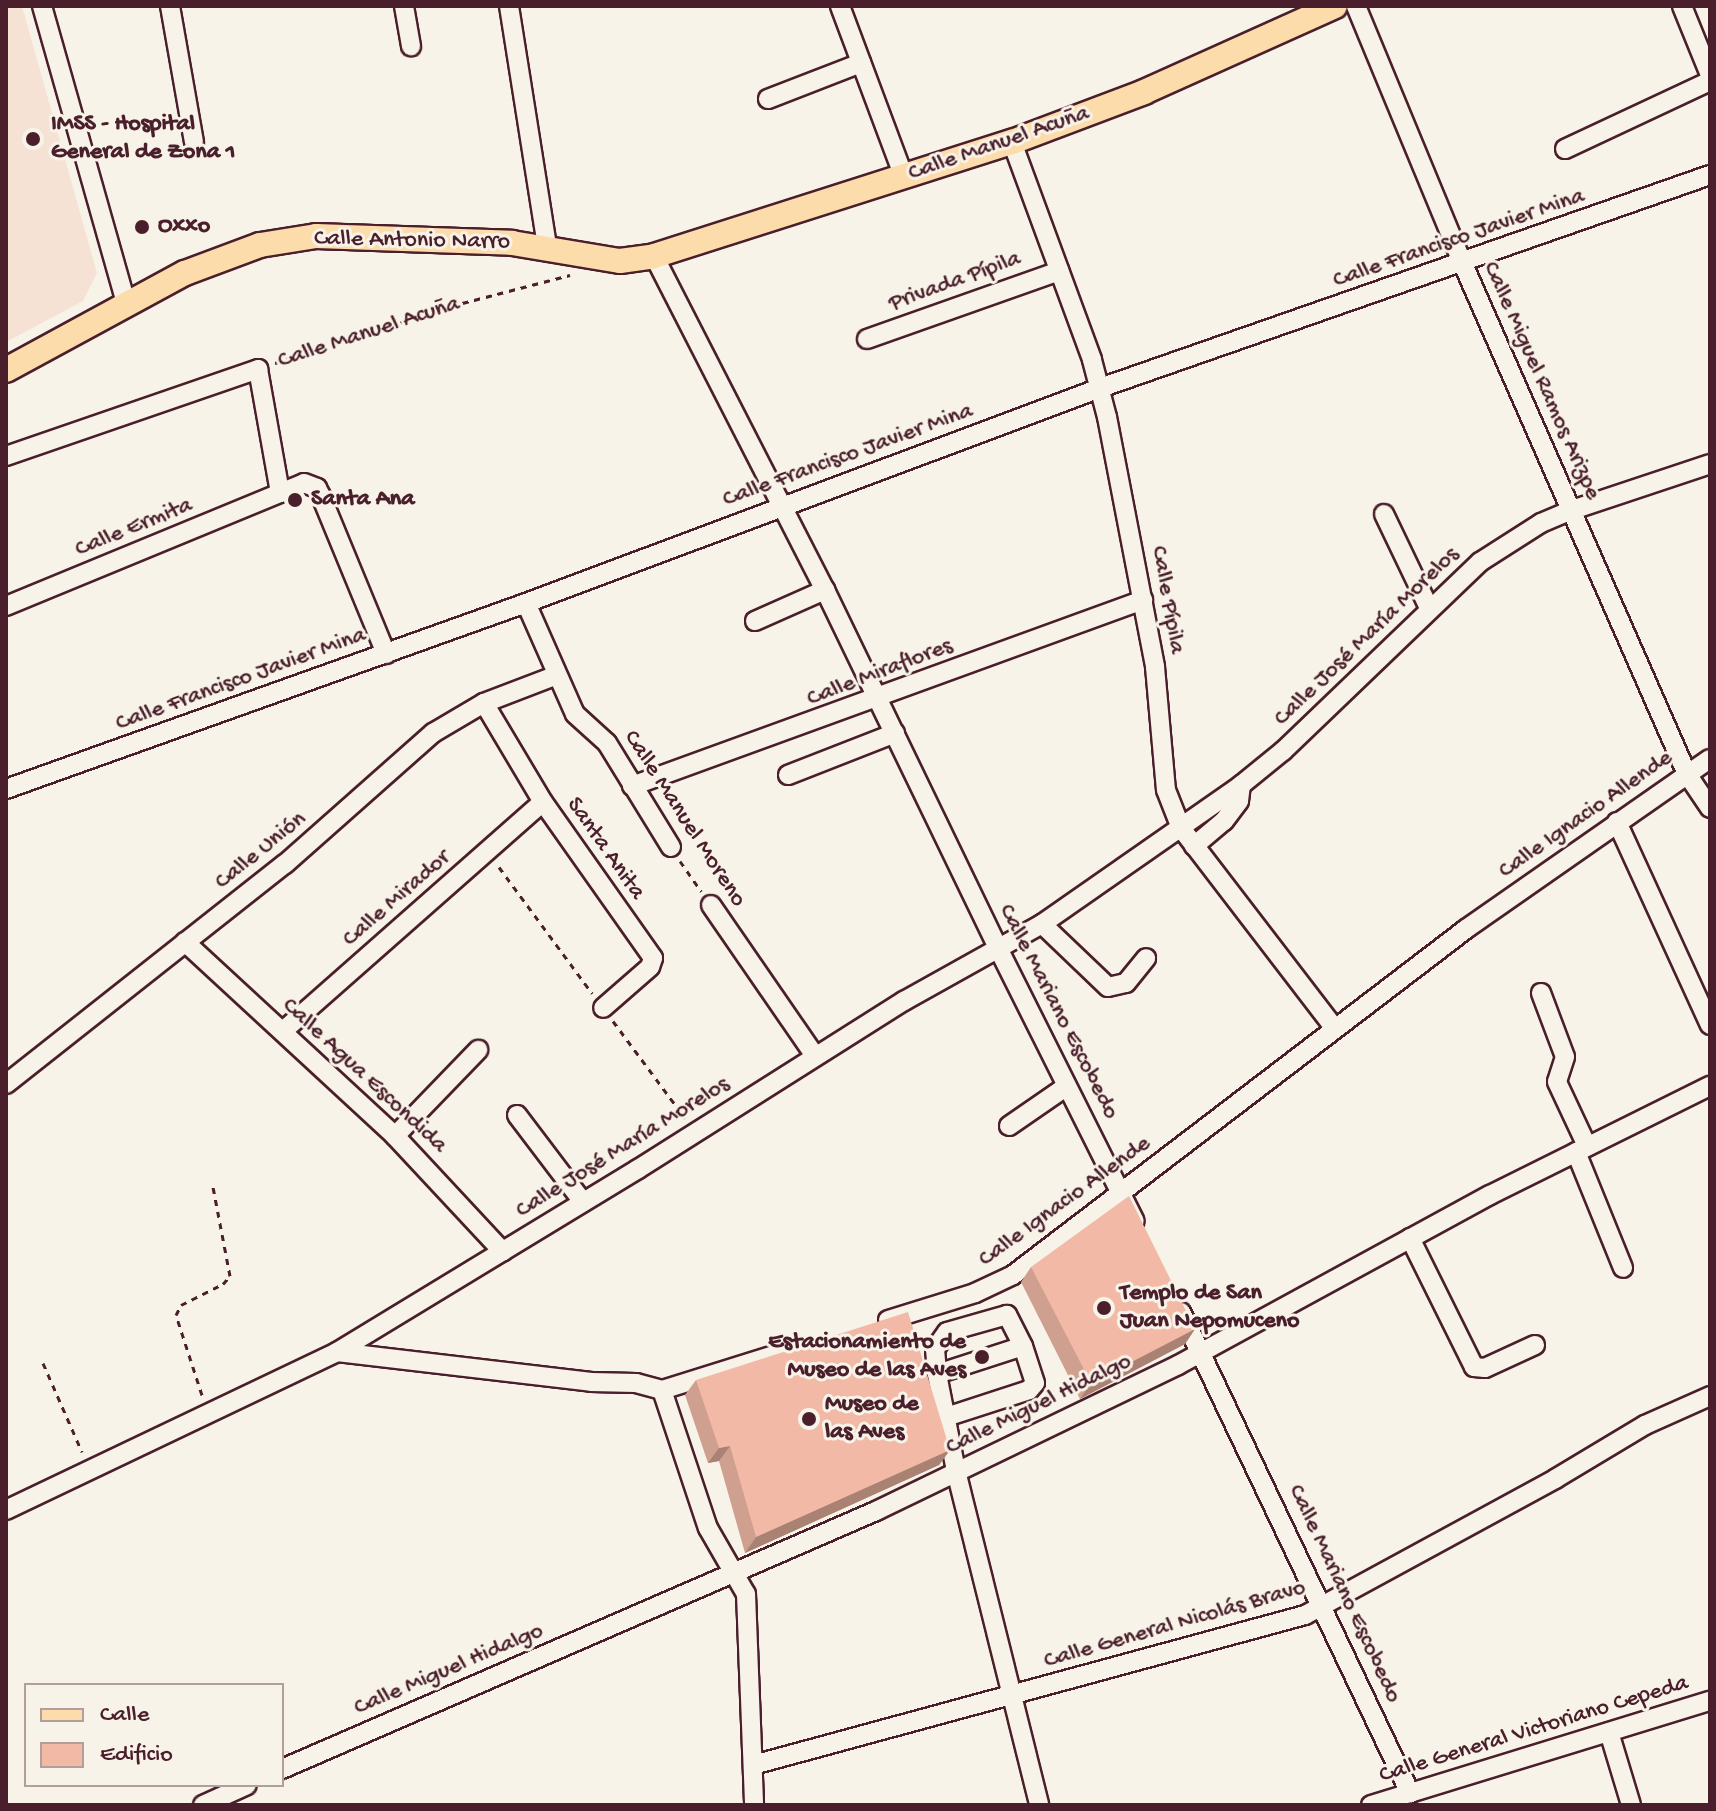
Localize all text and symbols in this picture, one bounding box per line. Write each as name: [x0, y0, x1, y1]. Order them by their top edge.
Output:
street label: Calle Manuel Acuña: [905, 100, 1093, 188]
place label: IMSS - Hospital General de Zona 1: [51, 111, 235, 167]
marker: IMSS - Hospital General de Zona 1: [22, 128, 44, 150]
street label: Calle Francisco Javier Mina: [1330, 182, 1588, 296]
place label: Oxxo: [158, 213, 210, 241]
marker: Oxxo: [133, 218, 151, 236]
street label: Calle Antonio Narro: [314, 225, 510, 257]
street label: Privada Pípila: [885, 245, 1025, 319]
street label: Calle Miguel Ramos Arizpe: [1475, 257, 1607, 505]
street label: Calle Manuel Acuña: [275, 290, 463, 376]
street label: Calle Francisco Javier Mina: [719, 397, 977, 515]
place label: Santa Ana: [311, 486, 415, 514]
street label: Calle Ermita: [71, 491, 197, 565]
marker: Santa Ana: [286, 491, 304, 509]
street label: Calle José María Morelos: [1268, 541, 1466, 733]
street label: Calle Pípila: [1143, 544, 1191, 656]
street label: Calle Francisco Javier Mina: [112, 621, 370, 739]
street label: Calle Miraflores: [803, 632, 957, 714]
street label: Calle Manuel Moreno: [616, 725, 752, 913]
street label: Calle Ignacio Allende: [1494, 744, 1678, 886]
street label: Santa Anita: [559, 792, 651, 906]
street label: Calle Unión: [209, 805, 313, 897]
street label: Calle Mirador: [337, 844, 457, 954]
street label: Calle Mariano Escobedo: [991, 900, 1125, 1124]
street label: Calle Agua Escondida: [275, 992, 453, 1160]
street label: Calle José María Morelos: [511, 1071, 735, 1225]
street label: Calle Ignacio Allende: [973, 1130, 1157, 1274]
place label: Templo de San Juan Nepomuceno: [1120, 1280, 1299, 1336]
marker: Templo de San Juan Nepomuceno: [1095, 1299, 1113, 1317]
place label: Estacionamiento de Museo de las Aves: [768, 1329, 966, 1385]
street label: Calle Miguel Hidalgo: [942, 1348, 1136, 1462]
marker: Estacionamiento de Museo de las Aves: [973, 1348, 991, 1366]
place label: Museo de las Aves: [825, 1391, 919, 1447]
marker: Museo de las Aves: [800, 1410, 818, 1428]
street label: Calle Mariano Escobedo: [1281, 1480, 1407, 1708]
street label: Calle General Nicolás Bravo: [1041, 1574, 1309, 1676]
street label: Calle Miguel Hidalgo: [350, 1617, 548, 1723]
street label: Calle General Victoriano Cepeda: [1376, 1669, 1692, 1791]
legend: [24, 1683, 284, 1787]
text: Calle: [100, 1701, 149, 1730]
text: Edificio: [100, 1741, 173, 1770]

